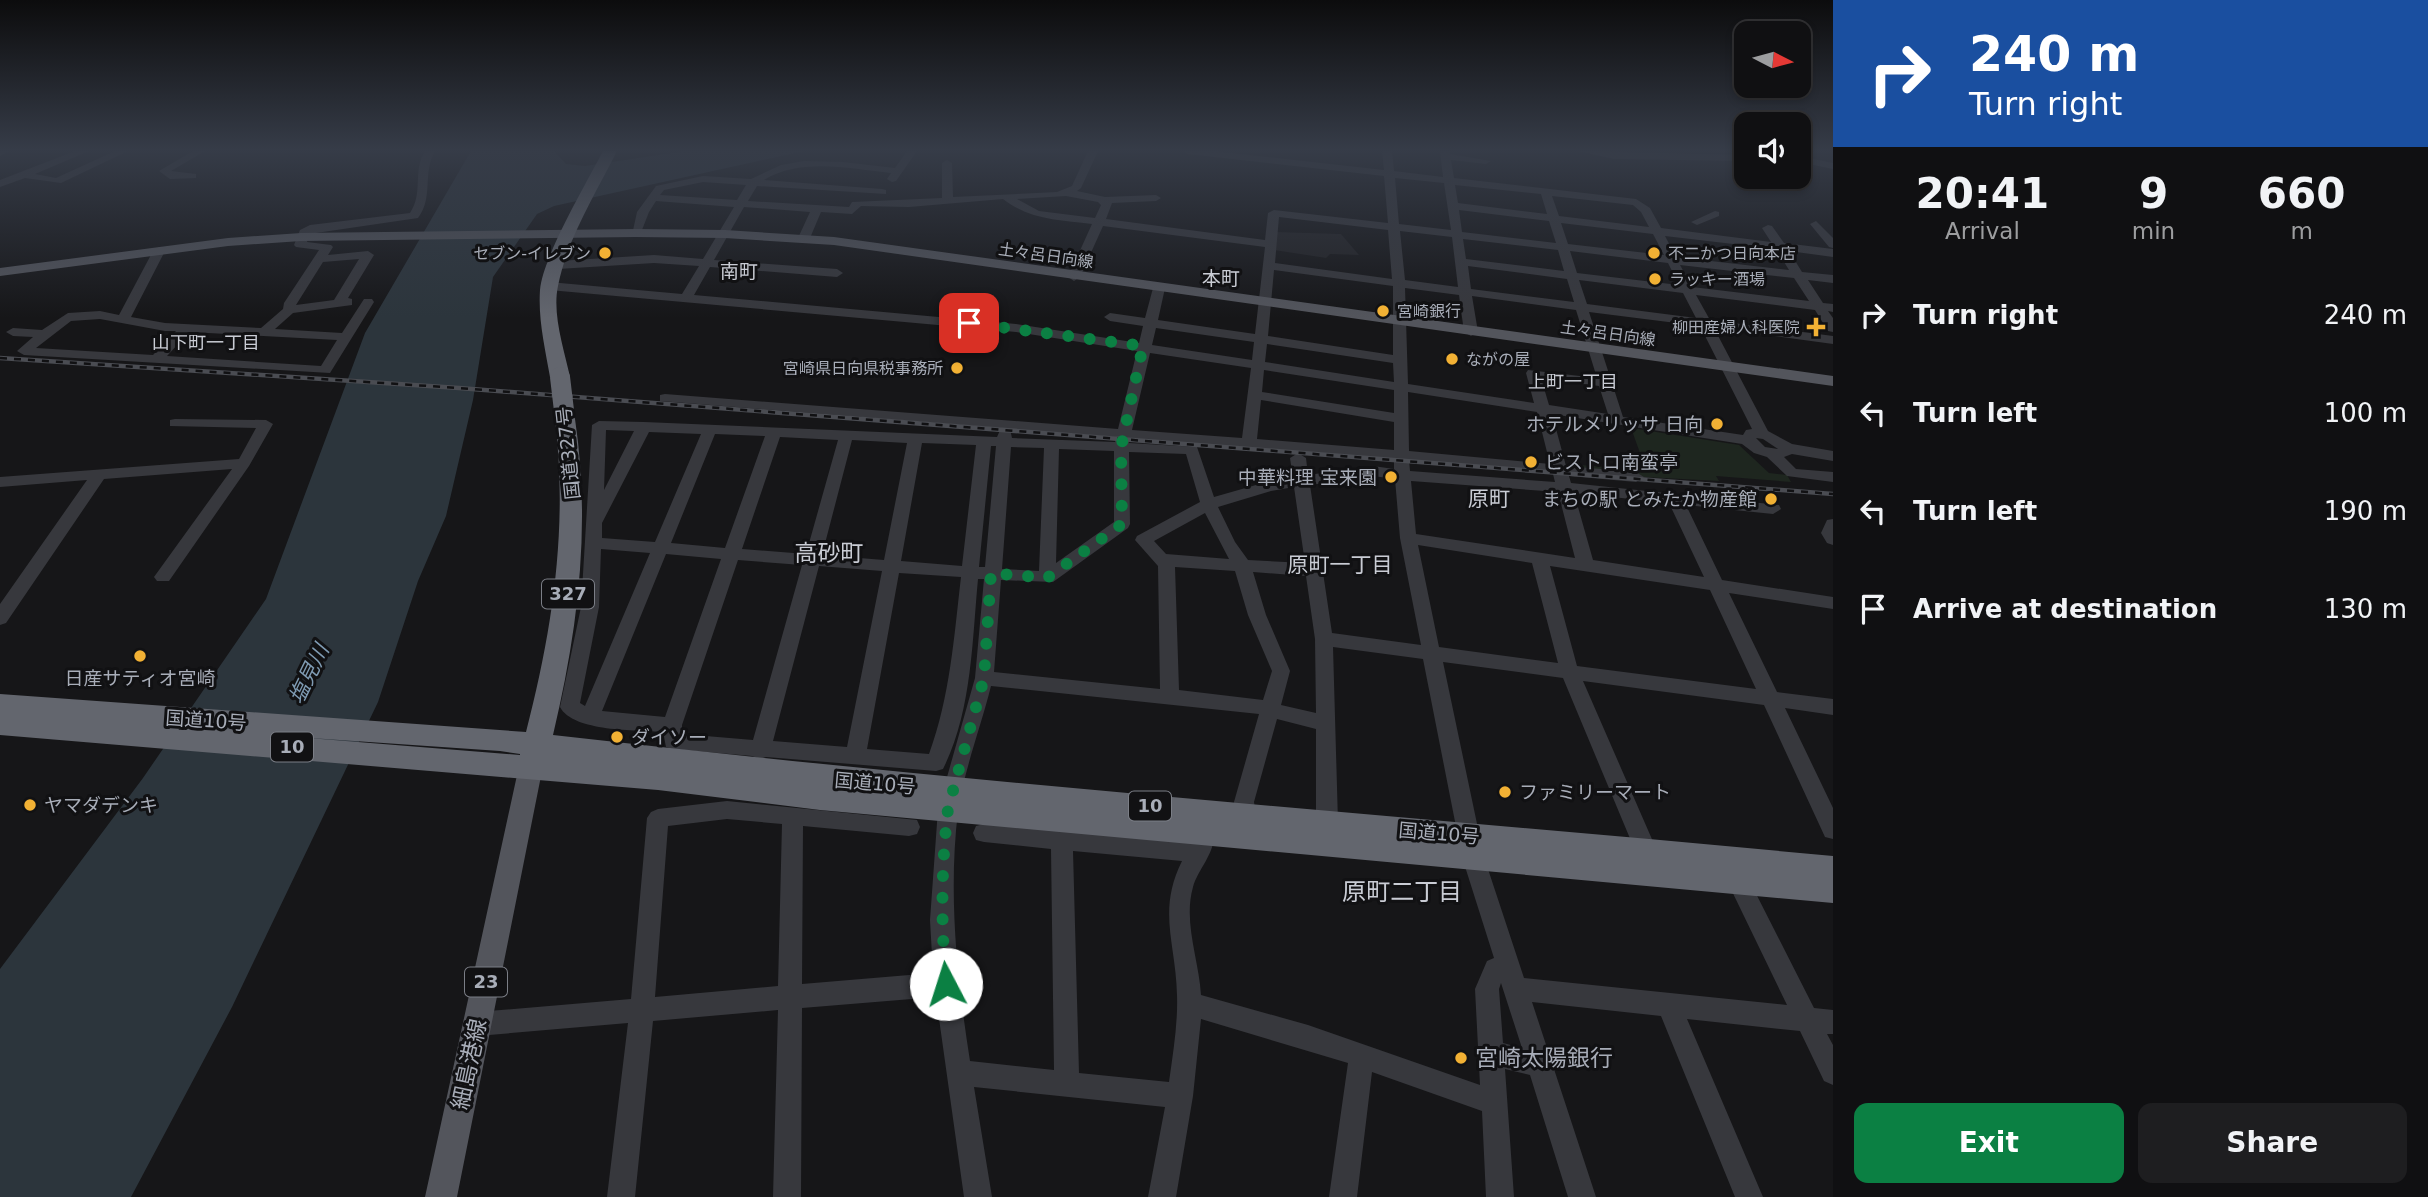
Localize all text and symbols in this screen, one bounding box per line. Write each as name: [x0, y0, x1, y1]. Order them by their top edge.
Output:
north arrow: [1734, 21, 1811, 98]
map controls: [1734, 21, 1811, 189]
text: 240 m: [1969, 26, 2139, 83]
icon: right: [1854, 28, 1945, 119]
text: Turn right: [1969, 85, 2122, 123]
button: sound: [1734, 112, 1811, 189]
text: 20:41: [1916, 169, 2049, 218]
text: 9: [2139, 169, 2168, 218]
text: 660: [2258, 169, 2345, 218]
text: Arrival: [1945, 218, 2020, 244]
text: min: [2132, 218, 2175, 244]
text: m: [2290, 218, 2313, 244]
street label: 土々呂日向線: [997, 239, 1095, 272]
place label: セブン-イレブン: [473, 244, 591, 263]
place label: 不二かつ日向本店: [1668, 244, 1796, 263]
marker: セブン-イレブン: [597, 245, 613, 261]
marker: 不二かつ日向本店: [1646, 245, 1662, 261]
district label: 南町: [720, 260, 758, 282]
district label: 本町: [1202, 267, 1240, 289]
place label: ラッキー酒場: [1669, 270, 1765, 289]
marker: ラッキー酒場: [1647, 271, 1663, 287]
pin: [939, 293, 999, 353]
icon: right: [1854, 296, 1892, 334]
text: Turn right: [1913, 300, 2058, 330]
text: 240 m: [2324, 300, 2407, 330]
place label: 宮崎銀行: [1397, 302, 1461, 321]
marker: 宮崎銀行: [1375, 303, 1391, 319]
icon: arrive: [950, 304, 988, 342]
street label: 土々呂日向線: [1559, 317, 1657, 350]
marker: 柳田産婦人科医院: [1806, 317, 1826, 337]
place label: 柳田産婦人科医院: [1672, 318, 1800, 337]
district label: 山下町一丁目: [152, 332, 260, 353]
place label: ながの屋: [1466, 350, 1530, 369]
marker: ながの屋: [1444, 351, 1460, 367]
place label: 宮崎県日向県税事務所: [783, 359, 943, 378]
marker: 宮崎県日向県税事務所: [949, 360, 965, 376]
district label: 上町一丁目: [1528, 371, 1618, 392]
icon: left: [1854, 394, 1892, 432]
text: Turn left: [1913, 398, 2037, 428]
text: 100 m: [2324, 398, 2407, 428]
street label: 国道327号: [552, 405, 584, 501]
place label: ホテルメリッサ 日向: [1526, 413, 1703, 435]
marker: ホテルメリッサ 日向: [1709, 416, 1725, 432]
place label: ビストロ南蛮亭: [1545, 451, 1678, 473]
marker: ビストロ南蛮亭: [1523, 454, 1539, 470]
place label: 中華料理 宝来園: [1238, 466, 1377, 488]
marker: 中華料理 宝来園: [1383, 469, 1399, 485]
district label: 原町: [1468, 487, 1510, 511]
place label: まちの駅 とみたか物産館: [1542, 488, 1757, 510]
marker: まちの駅 とみたか物産館: [1763, 491, 1779, 507]
icon: left: [1854, 492, 1892, 530]
text: Turn left: [1913, 496, 2037, 526]
text: 190 m: [2324, 496, 2407, 526]
district label: 高砂町: [795, 540, 864, 566]
district label: 原町一丁目: [1288, 553, 1393, 577]
road number: 327: [542, 580, 594, 608]
icon: arrive: [1854, 590, 1892, 628]
text: Arrive at destination: [1913, 594, 2217, 624]
text: 130 m: [2324, 594, 2407, 624]
water label: 塩見川: [284, 639, 334, 708]
marker: 日産サティオ宮崎: [132, 648, 148, 664]
place label: 日産サティオ宮崎: [65, 667, 215, 689]
street label: 国道10号: [165, 706, 247, 734]
place label: ダイソー: [631, 726, 707, 748]
marker: ダイソー: [609, 729, 625, 745]
road number: 10: [271, 732, 313, 762]
street label: 国道10号: [834, 769, 916, 797]
place label: ファミリーマート: [1519, 781, 1671, 803]
marker: ファミリーマート: [1497, 784, 1513, 800]
road number: 10: [1129, 792, 1171, 820]
place label: ヤマダデンキ: [44, 794, 158, 816]
marker: ヤマダデンキ: [22, 797, 38, 813]
street label: 国道10号: [1398, 819, 1480, 847]
district label: 原町二丁目: [1342, 878, 1462, 906]
position arrow: [909, 947, 983, 1021]
road number: 23: [465, 967, 507, 996]
street label: 細島港線: [447, 1016, 491, 1112]
place label: 宮崎太陽銀行: [1475, 1045, 1613, 1071]
marker: 宮崎太陽銀行: [1453, 1050, 1469, 1066]
button: Exit: [1854, 1103, 2124, 1183]
button: Share: [2138, 1103, 2407, 1183]

